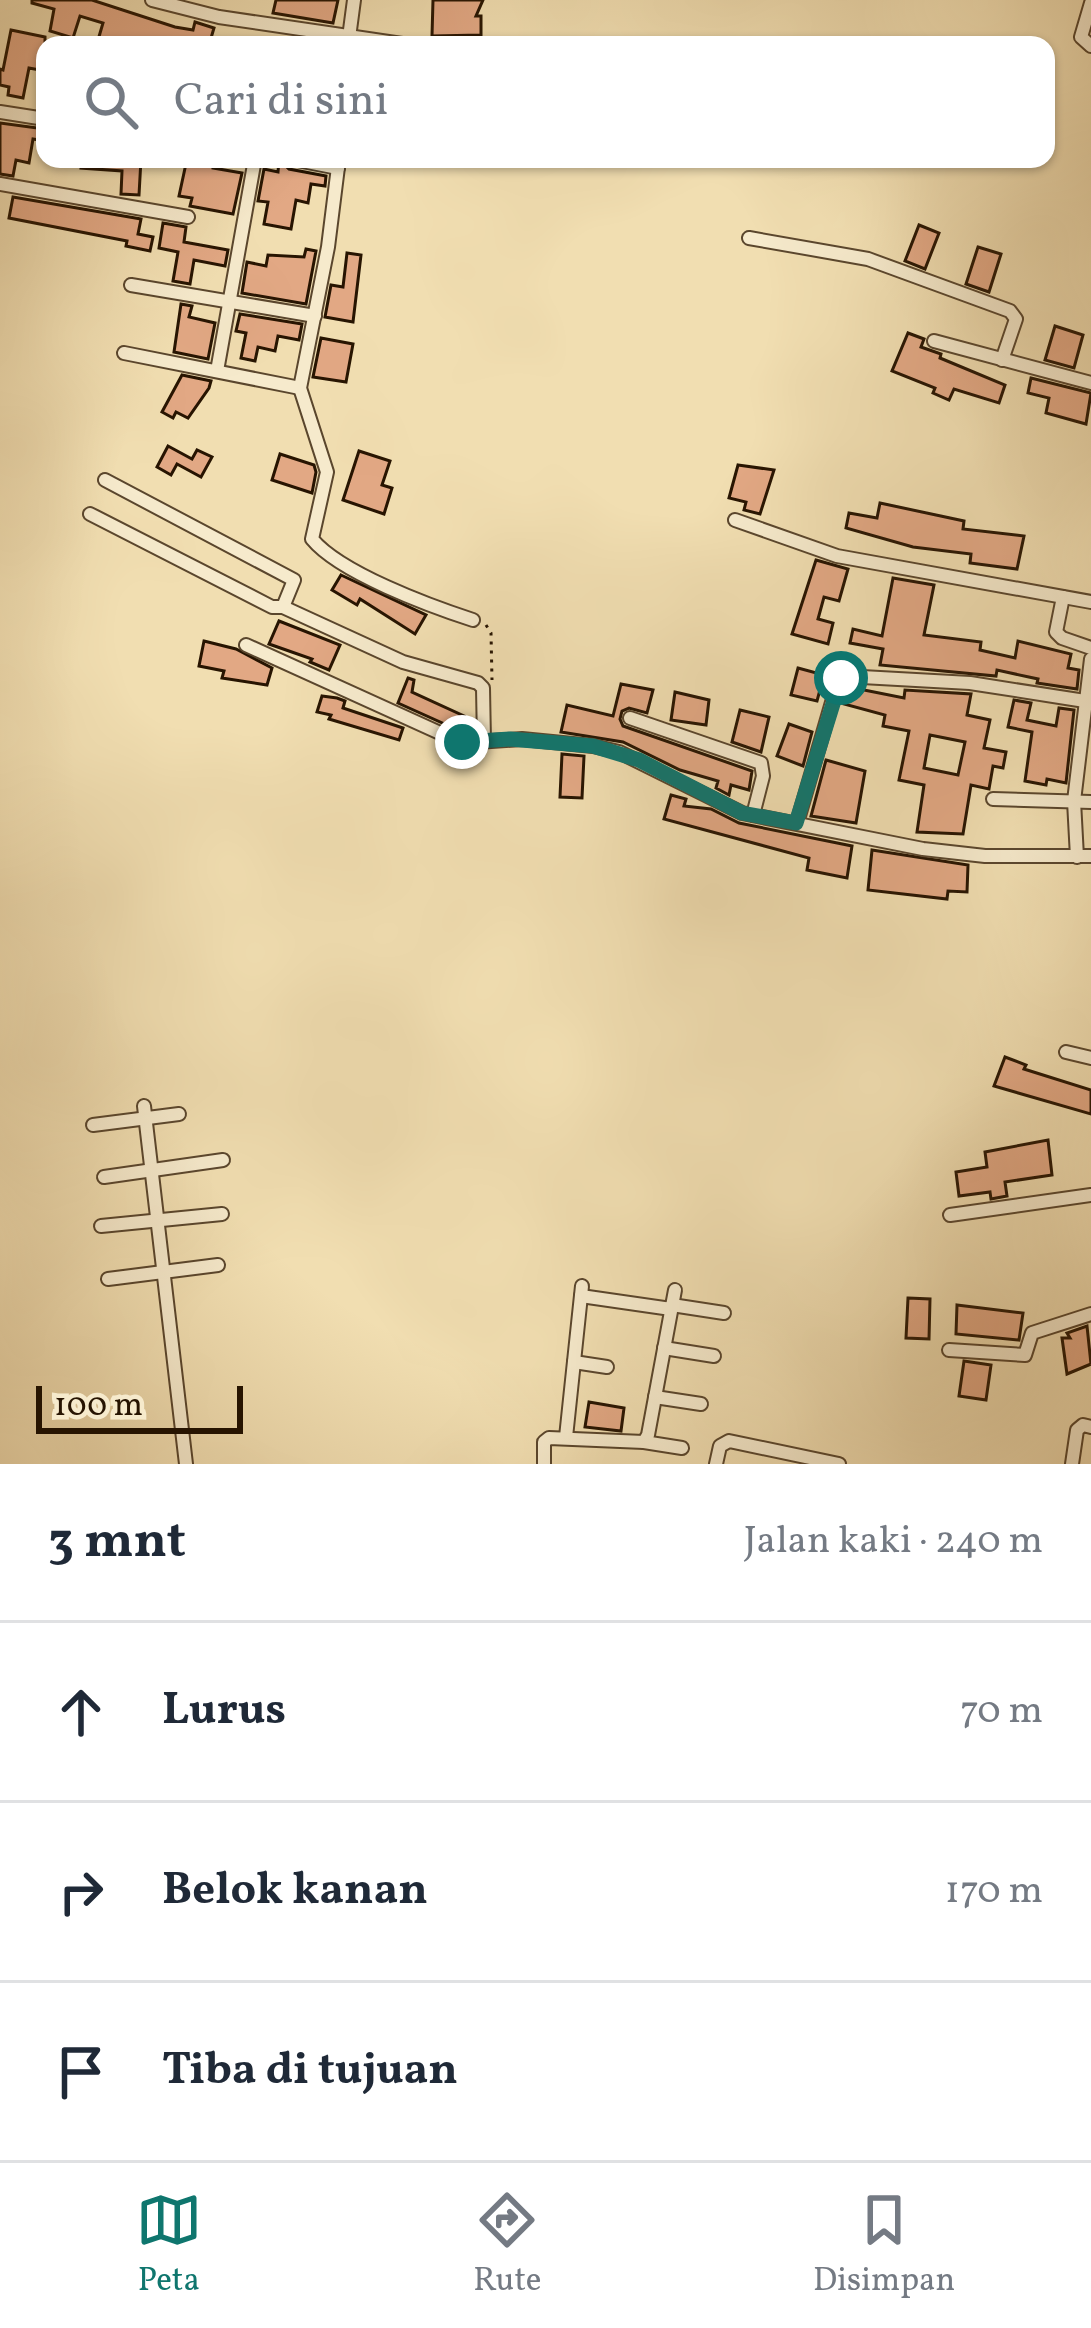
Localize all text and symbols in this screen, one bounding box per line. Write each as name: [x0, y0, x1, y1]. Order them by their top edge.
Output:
search box: [36, 36, 1055, 168]
icon: search: [78, 69, 144, 135]
text: Cari di sini: [174, 71, 388, 134]
route start: [814, 651, 868, 705]
route end: [435, 715, 489, 769]
scale bar: [36, 1380, 243, 1433]
text: 100 m: [54, 1384, 143, 1430]
text: 3 mnt: [48, 1507, 186, 1578]
text: Jalan kaki · 240 m: [744, 1515, 1043, 1569]
icon: ahead: [48, 1679, 114, 1745]
text: Lurus: [162, 1680, 286, 1743]
text: 70 m: [960, 1685, 1043, 1739]
icon: right: [48, 1859, 114, 1925]
text: Belok kanan: [162, 1860, 428, 1923]
text: 170 m: [945, 1865, 1043, 1919]
icon: arrive: [48, 2039, 114, 2105]
text: Tiba di tujuan: [162, 2040, 458, 2103]
tab: Peta: [136, 2187, 202, 2305]
tab: Rute: [473, 2187, 541, 2305]
tab: Disimpan: [813, 2187, 955, 2305]

